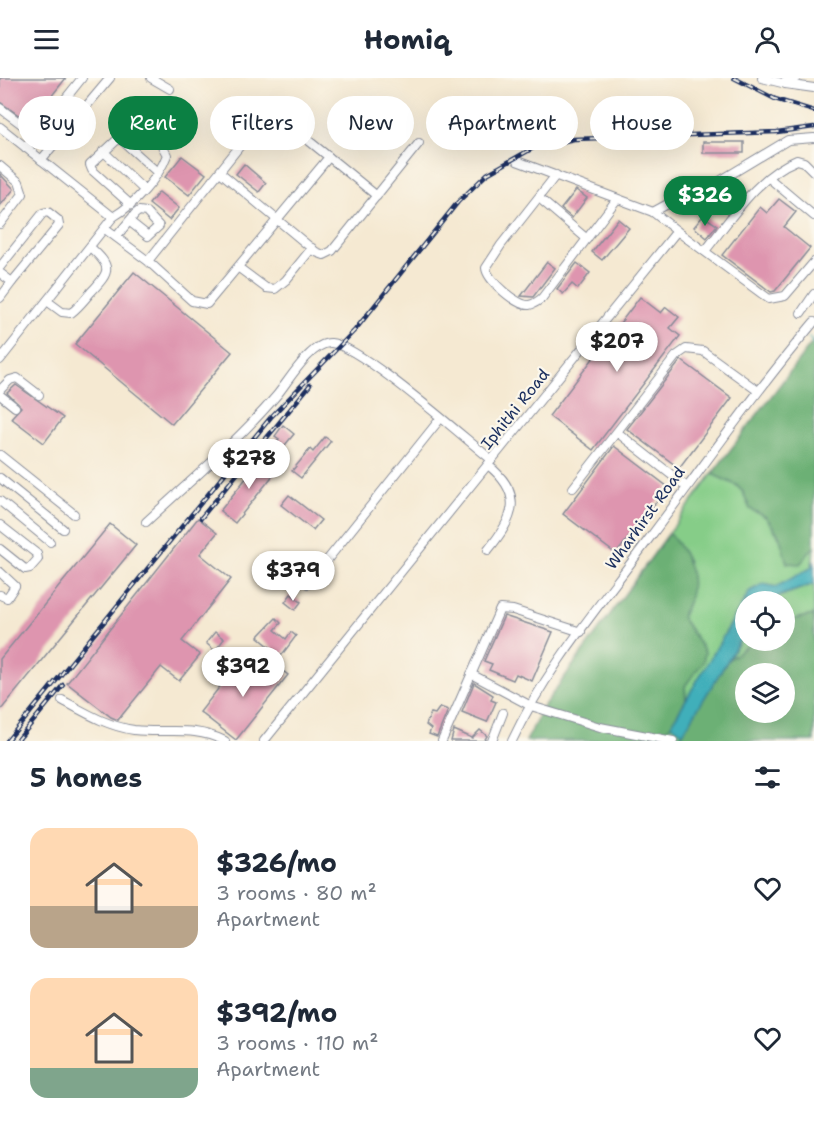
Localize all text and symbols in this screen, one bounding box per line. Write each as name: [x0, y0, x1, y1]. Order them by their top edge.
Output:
text: Homiq: [364, 21, 450, 58]
icon: menu: [30, 23, 63, 56]
icon: person: [751, 23, 784, 56]
chip: Buy: [18, 96, 96, 150]
chip: Rent: [108, 96, 198, 150]
chip: Filters: [210, 96, 315, 150]
chip: New: [327, 96, 414, 150]
chip: Apartment: [426, 96, 578, 150]
chip: House: [590, 96, 694, 150]
pin: $326: [669, 176, 741, 227]
text: $326: [678, 182, 732, 208]
pin: $207: [581, 322, 653, 373]
text: $207: [590, 328, 644, 354]
street label: Iphithi Road: [476, 364, 554, 454]
pin: $278: [213, 439, 285, 490]
text: $278: [222, 445, 276, 471]
street label: Wharhirst Road: [600, 462, 690, 574]
pin: $379: [257, 551, 329, 602]
text: $379: [266, 557, 320, 583]
map controls: [735, 591, 795, 723]
button: locate: [735, 591, 795, 651]
pin: $392: [207, 647, 279, 698]
text: $392: [216, 653, 270, 679]
button: layers: [735, 663, 795, 723]
text: 5 homes: [30, 760, 142, 795]
icon: filters: [751, 761, 784, 794]
text: $326/mo: [216, 845, 337, 880]
icon: home: [78, 852, 150, 924]
icon: heart: [751, 872, 784, 905]
text: 3 rooms · 80 m²: [216, 880, 377, 906]
text: Apartment: [216, 906, 320, 932]
text: $392/mo: [216, 995, 337, 1030]
icon: home: [78, 1002, 150, 1074]
icon: heart: [751, 1022, 784, 1055]
text: 3 rooms · 110 m²: [216, 1030, 379, 1056]
text: Apartment: [216, 1056, 320, 1082]

